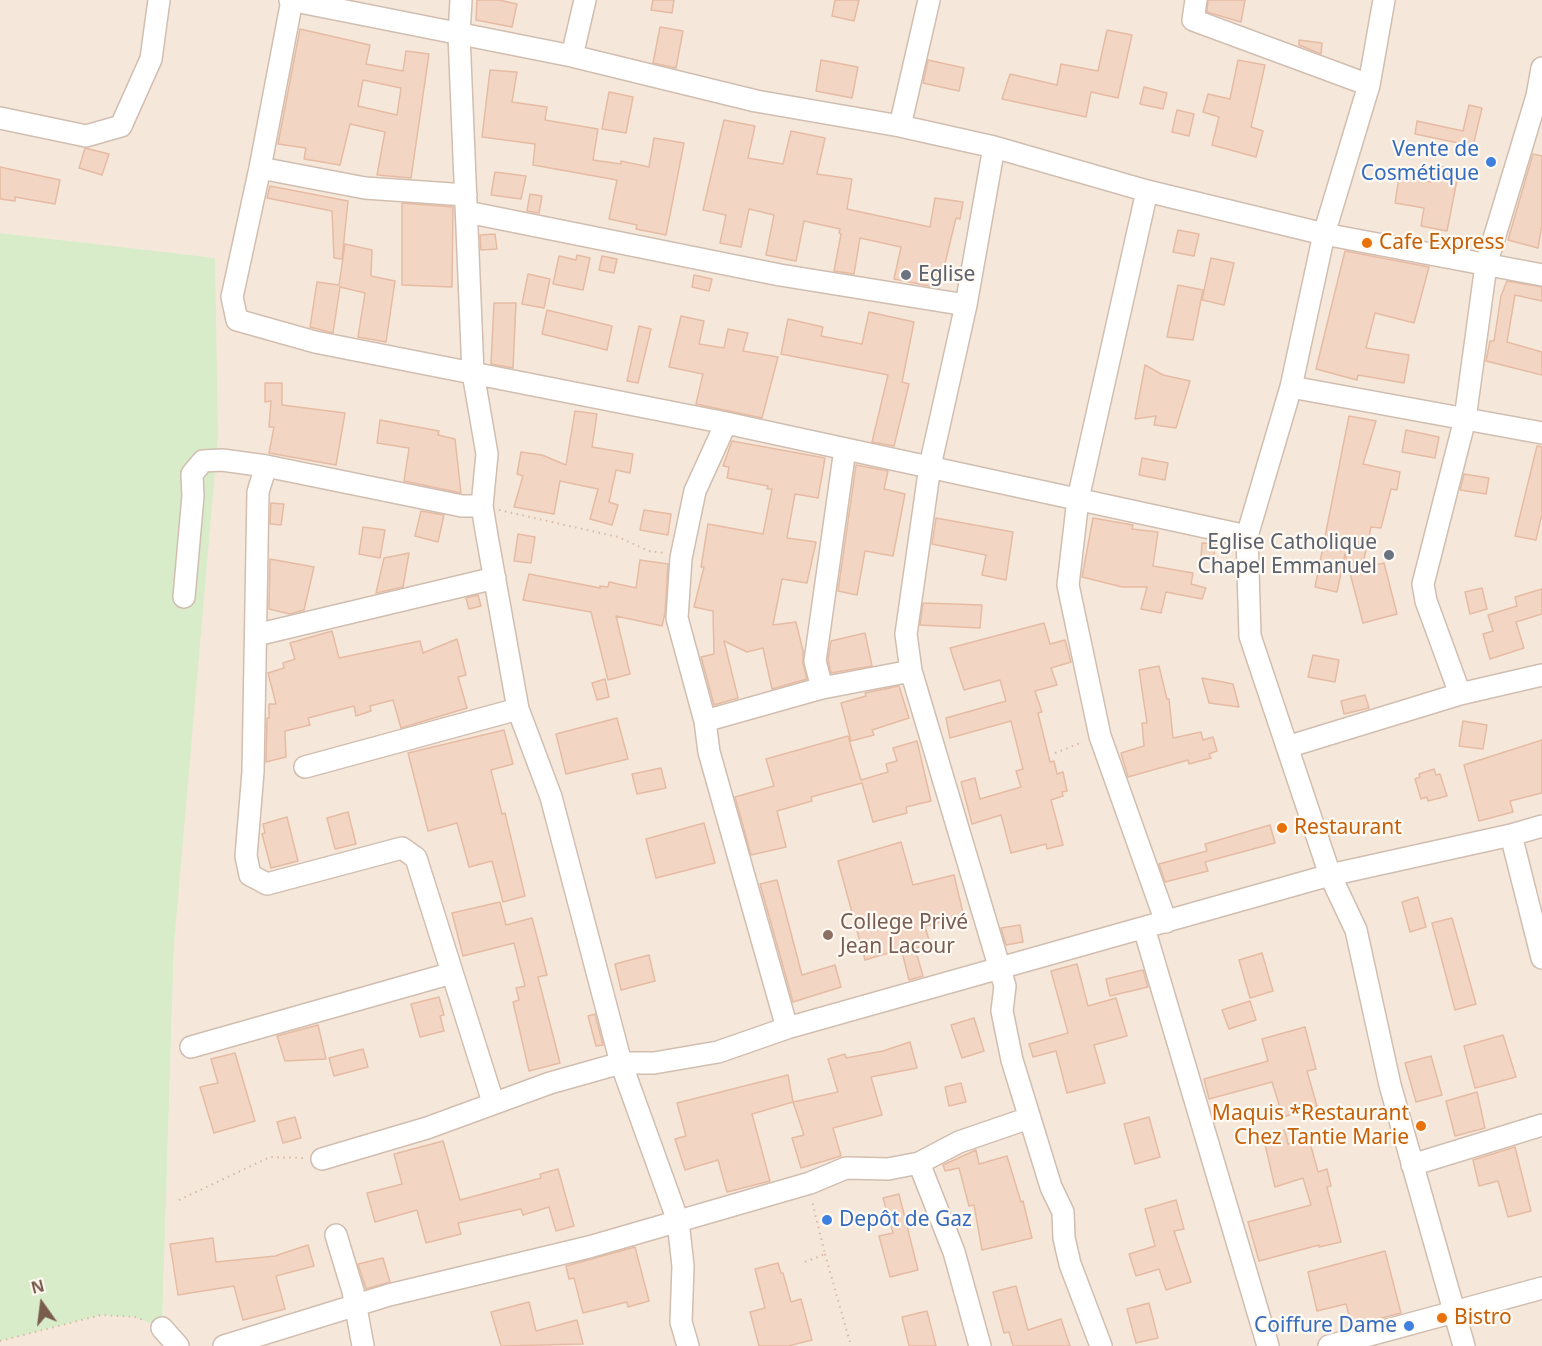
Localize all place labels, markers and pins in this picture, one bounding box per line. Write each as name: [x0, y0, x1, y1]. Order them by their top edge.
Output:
place label: Vente de Cosmétique: [1361, 137, 1479, 187]
marker: Vente de Cosmétique: [1484, 155, 1498, 169]
place label: Cafe Express: [1379, 230, 1504, 256]
marker: Cafe Express: [1360, 236, 1374, 250]
place label: Eglise: [918, 262, 975, 288]
marker: Eglise: [899, 268, 913, 282]
place label: Eglise Catholique Chapel Emmanuel: [1197, 530, 1377, 580]
marker: Eglise Catholique Chapel Emmanuel: [1382, 548, 1396, 562]
place label: Restaurant: [1294, 815, 1402, 841]
marker: Restaurant: [1275, 821, 1289, 835]
place label: College Privé Jean Lacour: [840, 910, 968, 960]
marker: College Privé Jean Lacour: [821, 928, 835, 942]
place label: Maquis *Restaurant Chez Tantie Marie: [1212, 1101, 1409, 1151]
marker: Maquis *Restaurant Chez Tantie Marie: [1414, 1119, 1428, 1133]
place label: Depôt de Gaz: [839, 1207, 972, 1233]
marker: Depôt de Gaz: [820, 1213, 834, 1227]
place label: Bistro: [1454, 1305, 1512, 1331]
marker: Bistro: [1435, 1311, 1449, 1325]
place label: Coiffure Dame: [1254, 1313, 1397, 1339]
marker: Coiffure Dame: [1402, 1319, 1416, 1333]

